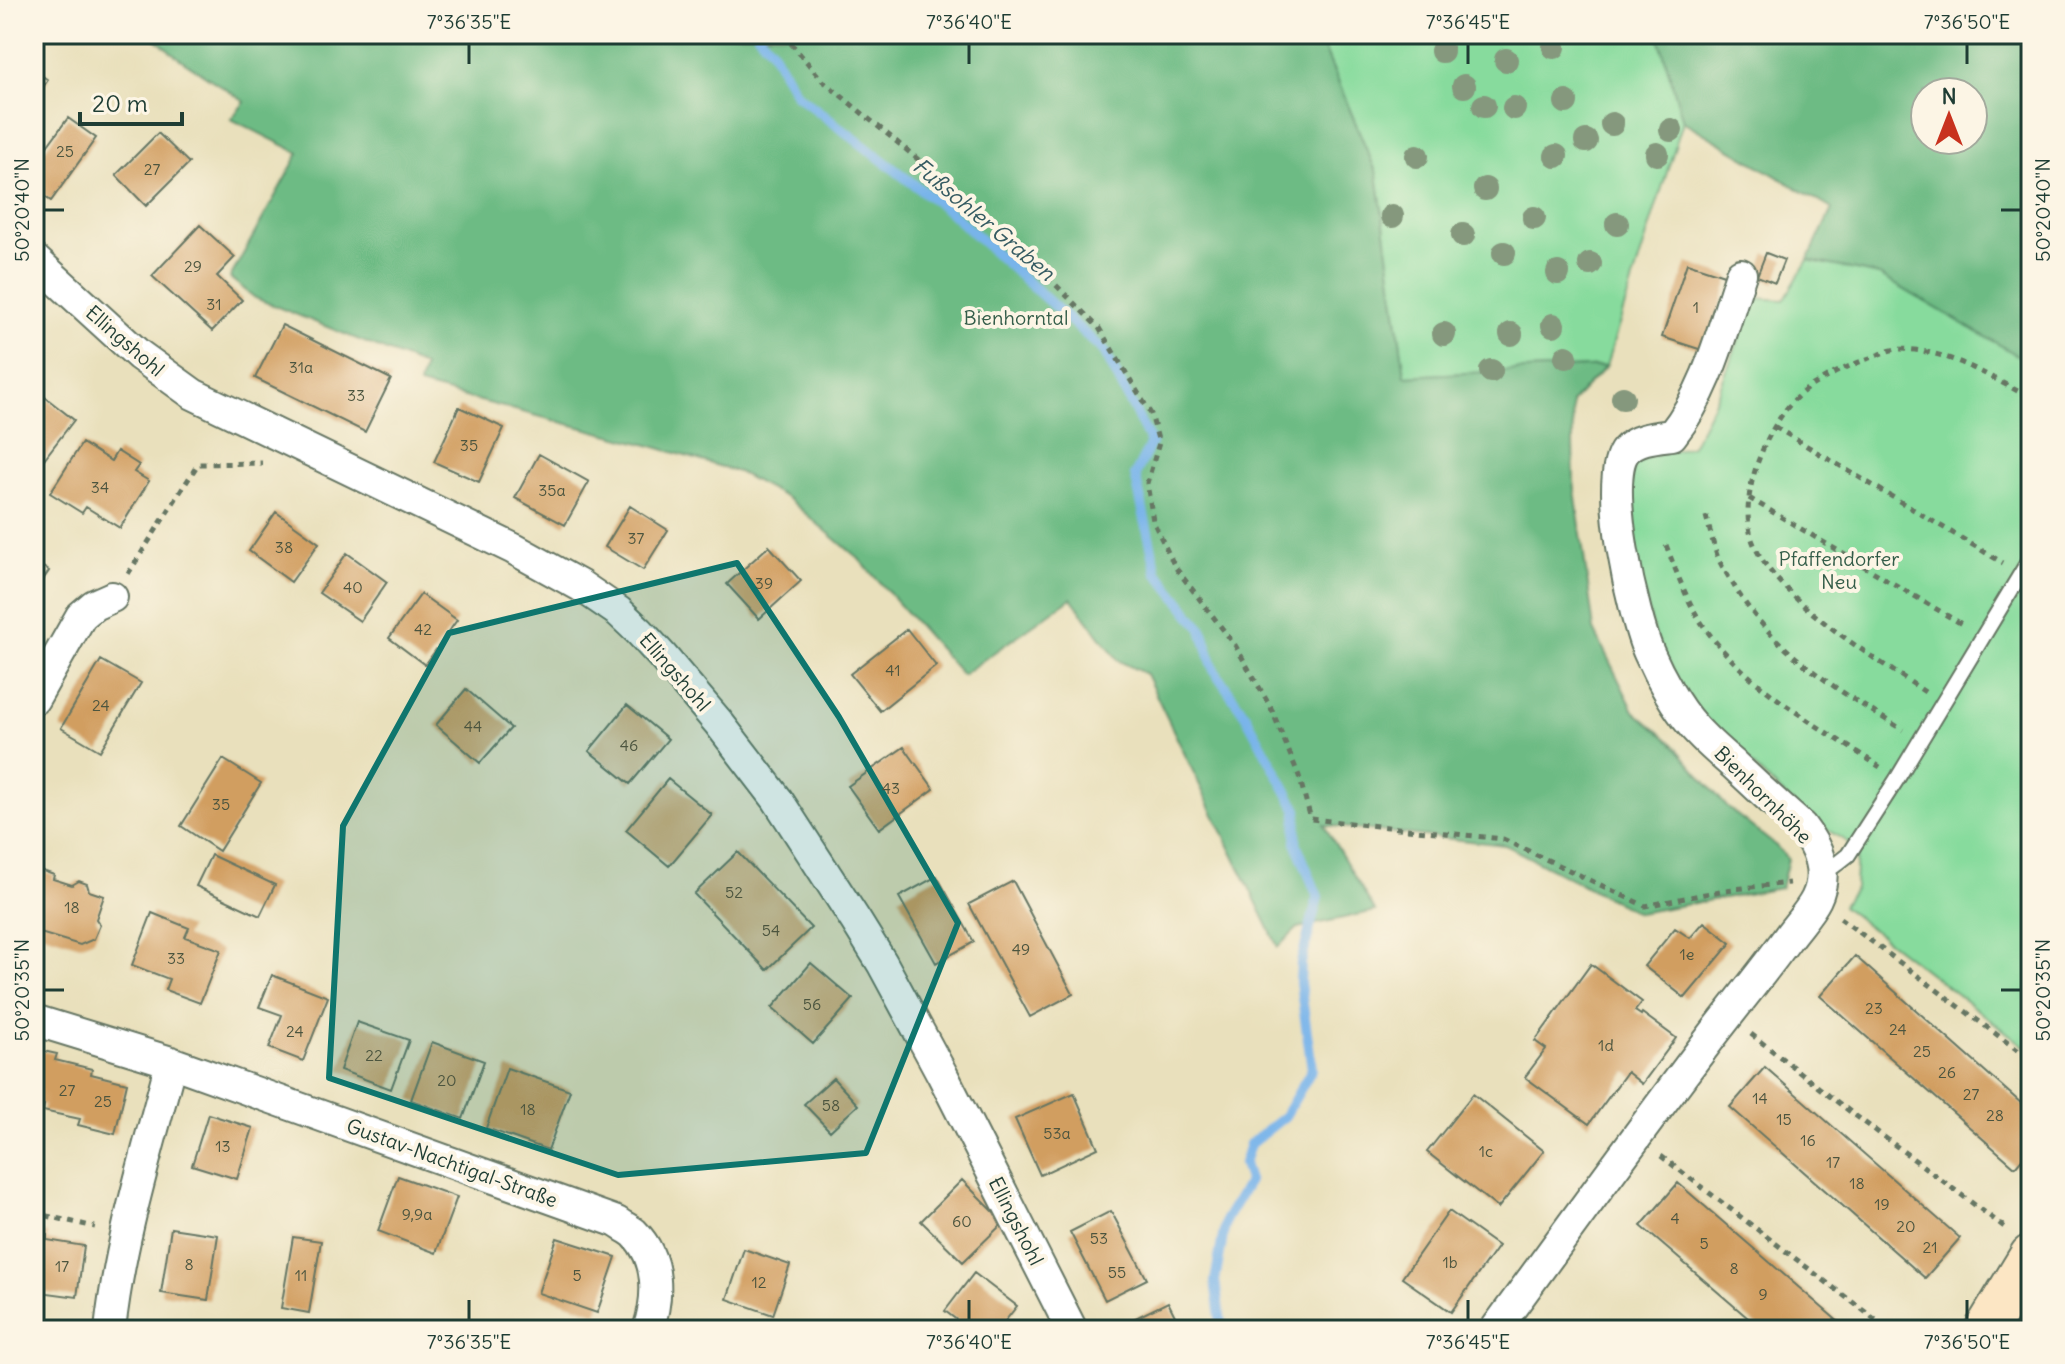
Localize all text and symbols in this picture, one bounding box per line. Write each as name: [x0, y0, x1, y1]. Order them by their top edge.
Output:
text: 7°36'35"E: [427, 9, 511, 34]
text: 7°36'40"E: [926, 9, 1012, 34]
text: 7°36'45"E: [1426, 9, 1510, 34]
text: 7°36'50"E: [1924, 9, 2010, 34]
scale bar: [80, 76, 182, 126]
north arrow: [1909, 76, 1989, 156]
text: N: [1941, 82, 1957, 110]
text: 20 m: [92, 88, 148, 118]
house number: 25: [56, 141, 74, 161]
water label: Fußsohler Graben: [907, 152, 1062, 287]
text: 50°20'40"N: [9, 158, 34, 262]
text: 50°20'40"N: [2030, 158, 2055, 262]
house number: 27: [144, 159, 160, 179]
house number: 29: [184, 256, 202, 276]
house number: 31: [206, 294, 222, 314]
house number: 1: [1693, 297, 1699, 317]
street label: Ellingshohl: [81, 300, 170, 381]
park label: Bienhorntal: [964, 305, 1068, 330]
house number: 31a: [289, 357, 313, 377]
house number: 33: [347, 385, 365, 405]
house number: 35: [460, 435, 478, 455]
house number: 34: [91, 477, 109, 497]
house number: 35a: [538, 480, 566, 500]
house number: 37: [628, 528, 645, 548]
house number: 38: [275, 537, 293, 557]
park label: Pfaffendorfer Neu: [1779, 546, 1899, 594]
house number: 39: [755, 573, 773, 593]
house number: 40: [343, 577, 363, 597]
house number: 42: [414, 619, 432, 639]
street label: Ellingshohl: [635, 627, 716, 716]
house number: 41: [885, 660, 901, 680]
house number: 24: [92, 695, 110, 715]
house number: 44: [464, 716, 482, 736]
house number: 46: [620, 735, 638, 755]
street label: Bienhornhöhe: [1709, 741, 1817, 849]
house number: 43: [882, 778, 900, 798]
house number: 35: [212, 794, 230, 814]
house number: 52: [725, 882, 743, 902]
house number: 18: [64, 897, 80, 917]
house number: 54: [762, 920, 780, 940]
text: 50°20'35"N: [9, 939, 34, 1041]
house number: 49: [1012, 939, 1030, 959]
text: 50°20'35"N: [2030, 939, 2055, 1041]
house number: 1e: [1680, 944, 1694, 964]
house number: 33: [167, 948, 185, 968]
house number: 56: [803, 994, 821, 1014]
house number: 23: [1865, 998, 1883, 1018]
house number: 24: [1889, 1019, 1907, 1039]
house number: 24: [286, 1021, 304, 1041]
house number: 1d: [1598, 1035, 1614, 1055]
house number: 25: [1913, 1041, 1931, 1061]
house number: 22: [365, 1045, 383, 1065]
house number: 26: [1938, 1062, 1956, 1082]
house number: 20: [437, 1070, 457, 1090]
house number: 27: [59, 1080, 75, 1100]
house number: 27: [1963, 1084, 1979, 1104]
house number: 14: [1752, 1088, 1768, 1108]
house number: 25: [94, 1091, 112, 1111]
house number: 58: [822, 1095, 840, 1115]
house number: 18: [520, 1099, 536, 1119]
house number: 28: [1986, 1105, 2004, 1125]
house number: 15: [1776, 1109, 1792, 1129]
street label: Gustav-Nachtigal-Straße: [343, 1113, 561, 1212]
house number: 53a: [1043, 1123, 1071, 1143]
house number: 16: [1800, 1130, 1816, 1150]
house number: 13: [215, 1136, 231, 1156]
house number: 1c: [1479, 1141, 1493, 1161]
house number: 17: [1826, 1152, 1840, 1172]
street label: Ellingshohl: [984, 1172, 1049, 1269]
house number: 18: [1849, 1173, 1865, 1193]
house number: 19: [1874, 1194, 1890, 1214]
house number: 9,9a: [402, 1204, 432, 1224]
house number: 4: [1670, 1208, 1680, 1228]
house number: 60: [952, 1211, 972, 1231]
house number: 20: [1896, 1216, 1916, 1236]
house number: 53: [1090, 1228, 1108, 1248]
house number: 5: [1699, 1233, 1709, 1253]
house number: 21: [1922, 1237, 1938, 1257]
house number: 1b: [1442, 1252, 1458, 1272]
house number: 8: [184, 1254, 194, 1274]
house number: 17: [55, 1256, 69, 1276]
house number: 8: [1729, 1258, 1739, 1278]
house number: 55: [1108, 1262, 1126, 1282]
house number: 11: [295, 1265, 307, 1285]
house number: 5: [572, 1265, 582, 1285]
house number: 12: [751, 1272, 767, 1292]
house number: 9: [1758, 1284, 1768, 1304]
text: 7°36'35"E: [427, 1329, 511, 1354]
text: 7°36'40"E: [926, 1329, 1012, 1354]
text: 7°36'45"E: [1426, 1329, 1510, 1354]
text: 7°36'50"E: [1924, 1329, 2010, 1354]

